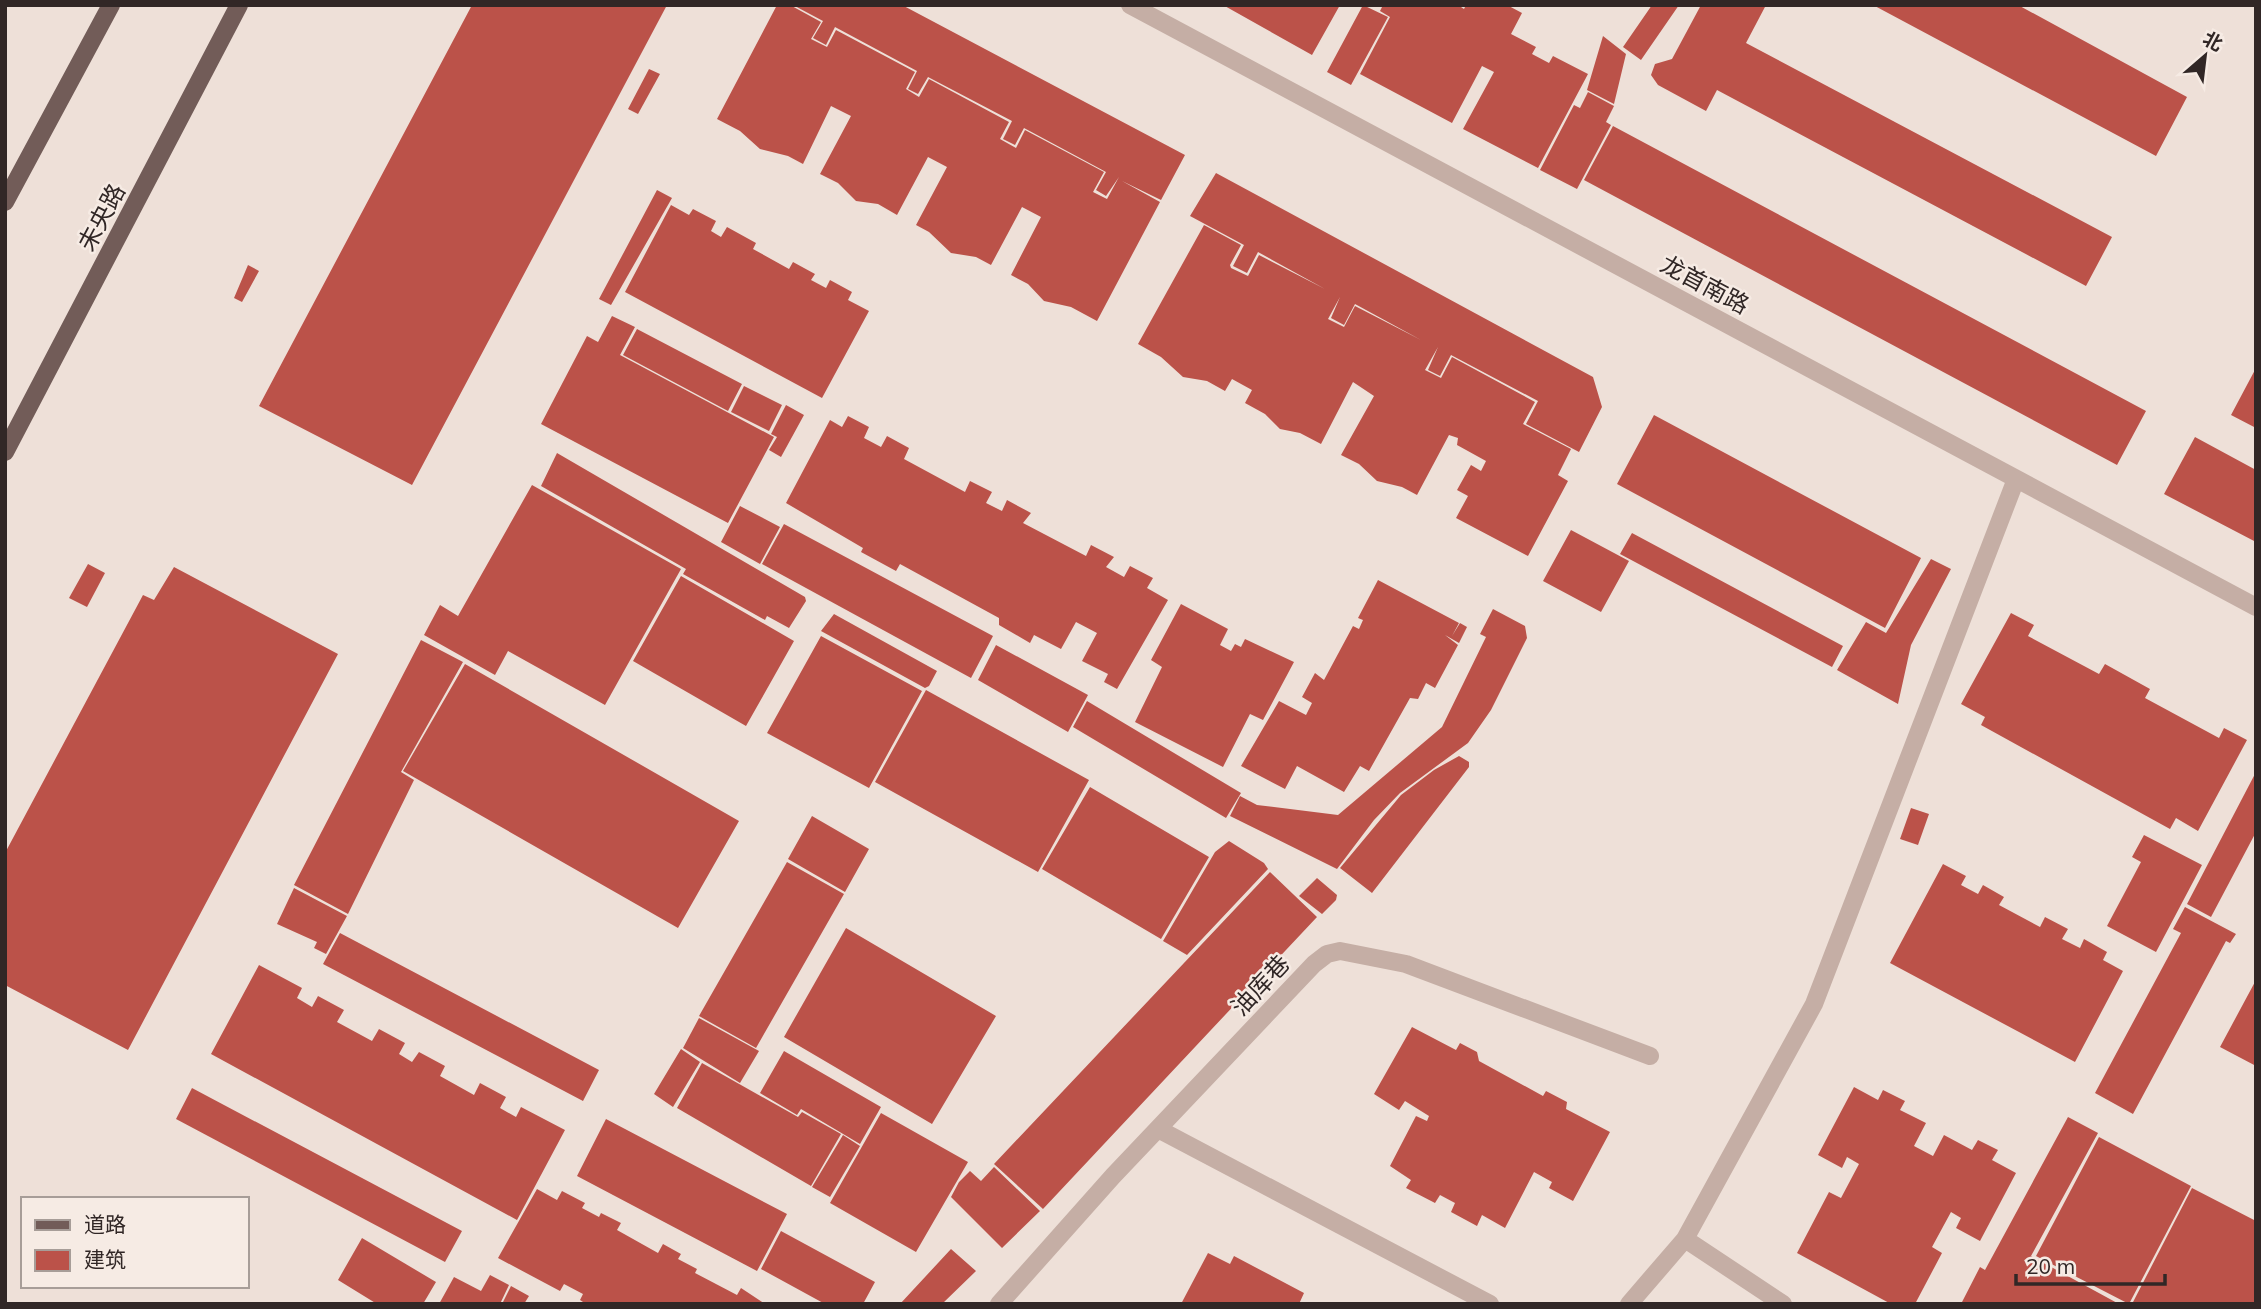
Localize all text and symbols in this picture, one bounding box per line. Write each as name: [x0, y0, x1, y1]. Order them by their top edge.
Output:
north arrow: [2170, 21, 2240, 91]
text: 北: [2199, 26, 2227, 56]
street label: 未央路: [71, 178, 131, 256]
street label: 龙首南路: [1656, 248, 1754, 320]
street label: 油库巷: [1224, 948, 1296, 1022]
legend: [21, 1197, 248, 1288]
text: 道路: [84, 1211, 126, 1237]
scale bar: [2016, 1242, 2165, 1286]
text: 建筑: [84, 1246, 126, 1272]
text: 20 m: [2026, 1253, 2075, 1279]

